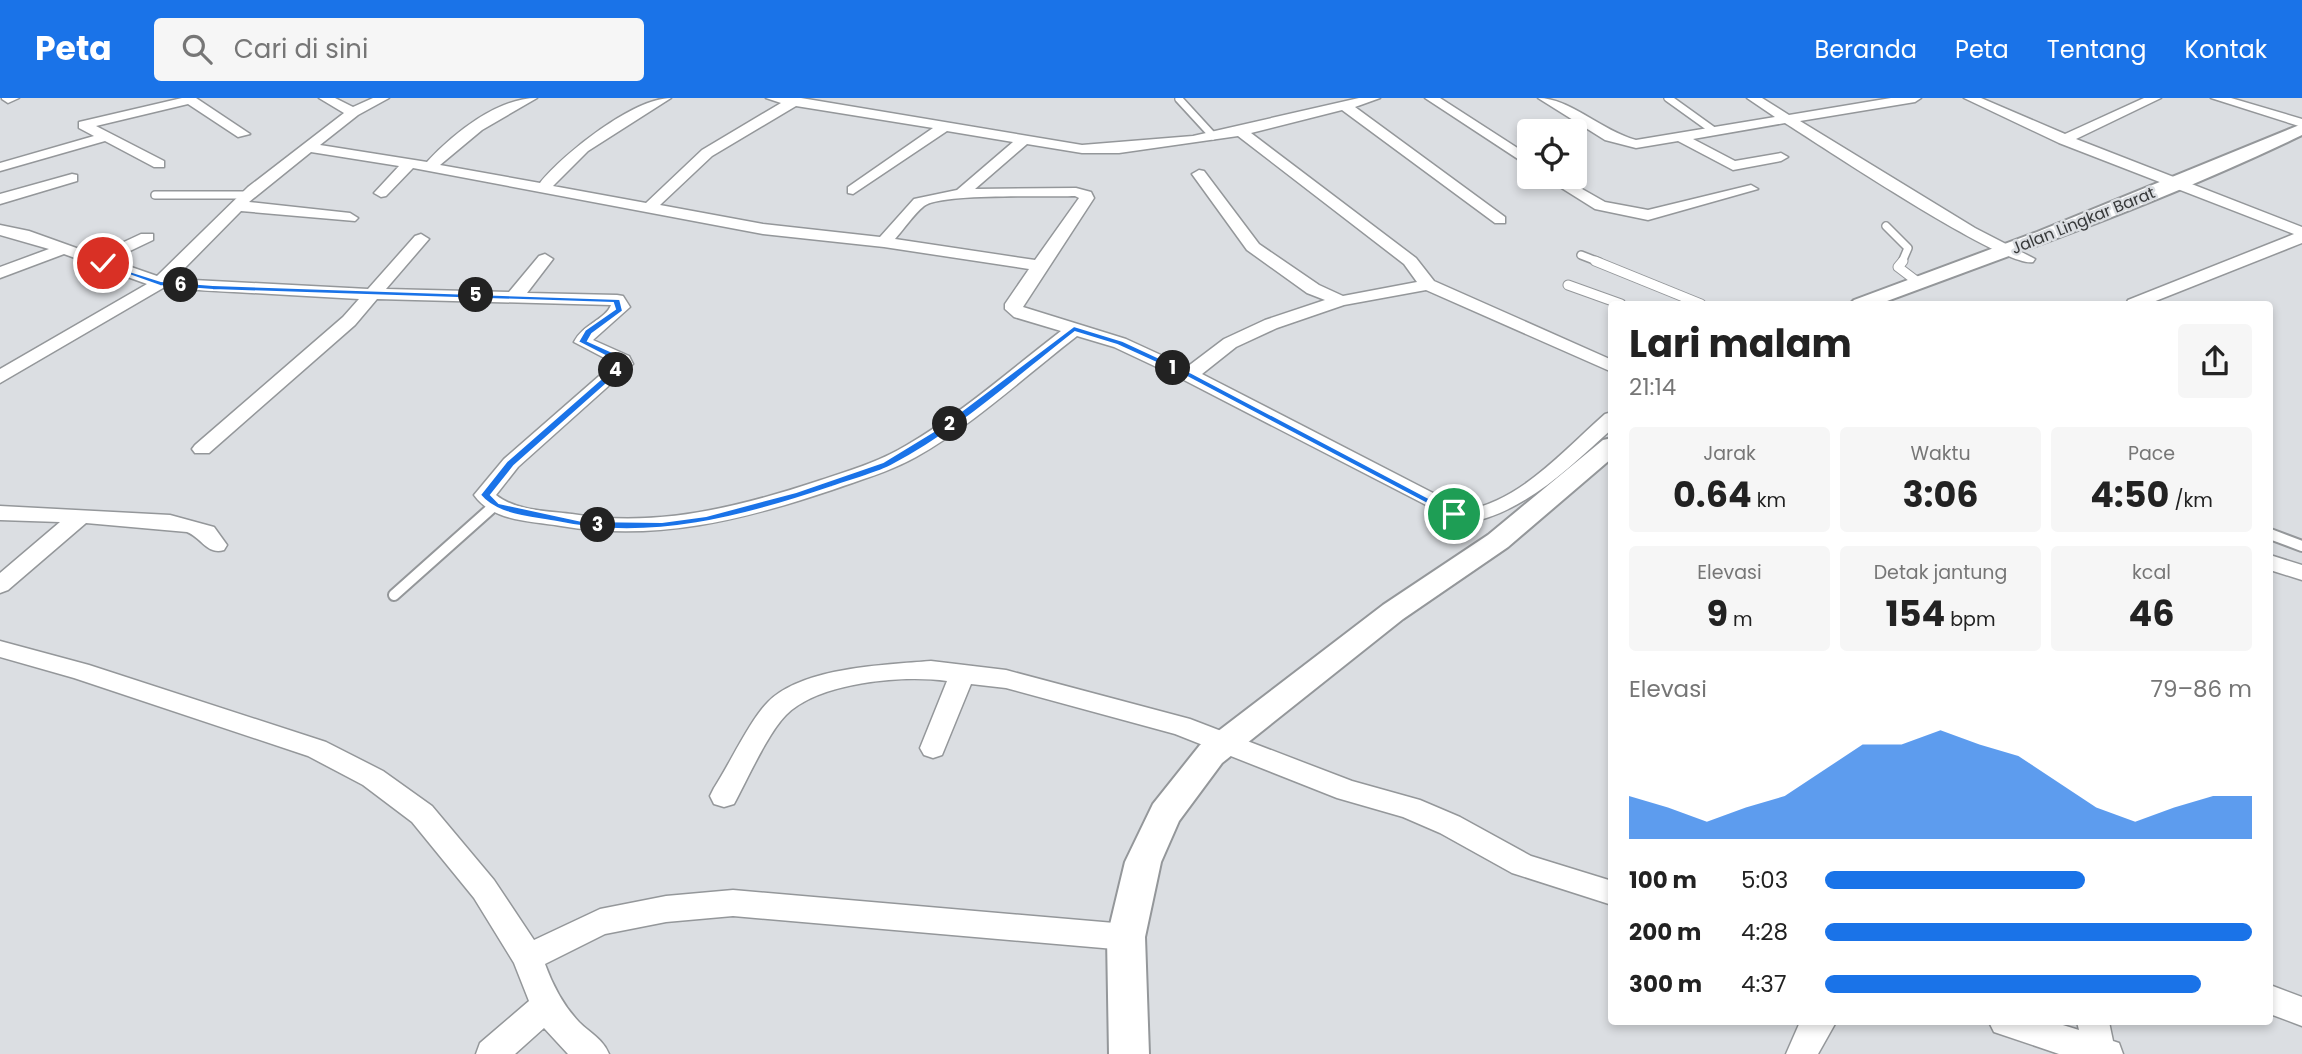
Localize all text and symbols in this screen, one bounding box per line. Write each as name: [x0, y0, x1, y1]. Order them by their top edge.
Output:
search box: [154, 18, 644, 81]
text: Peta: [35, 25, 112, 72]
icon: search: [178, 30, 216, 68]
text: Cari di sini: [234, 31, 368, 67]
text: Beranda: [1814, 33, 1917, 66]
text: Peta: [1955, 33, 2009, 66]
text: Tentang: [2047, 33, 2147, 66]
text: Kontak: [2185, 33, 2267, 66]
map controls: [1517, 119, 1587, 189]
button: locate: [1517, 119, 1587, 189]
street label: Jalan Lingkar Barat: [2008, 181, 2159, 260]
pin: [73, 233, 133, 293]
icon: check: [84, 244, 122, 282]
pin: 6: [164, 268, 198, 302]
text: 6: [174, 271, 187, 298]
pin: 5: [458, 278, 494, 312]
text: 5: [469, 281, 482, 308]
text: Lari malam: [1629, 317, 1852, 370]
button: share: [2178, 324, 2252, 398]
pin: 1: [1156, 350, 1190, 386]
pin: 4: [598, 352, 634, 388]
text: 1: [1169, 354, 1176, 381]
text: 4: [609, 356, 622, 383]
text: 21:14: [1629, 371, 1676, 403]
pin: 2: [932, 406, 968, 442]
text: 2: [944, 410, 955, 437]
text: Jarak: [1703, 440, 1756, 467]
text: Waktu: [1910, 440, 1971, 467]
text: Pace: [2128, 440, 2175, 467]
text: 0.64: [1673, 470, 1752, 519]
text: 3:06: [1902, 470, 1979, 519]
text: 4:50: [2090, 470, 2169, 519]
pin: [1424, 484, 1484, 544]
text: km: [1752, 487, 1786, 514]
text: /km: [2169, 487, 2213, 514]
icon: arrive: [1435, 495, 1473, 533]
pin: 3: [580, 508, 616, 542]
text: 3: [592, 511, 603, 538]
text: Elevasi: [1697, 559, 1762, 586]
text: Detak jantung: [1874, 559, 2007, 586]
text: kcal: [2132, 559, 2171, 586]
text: 9: [1706, 589, 1728, 638]
text: 154: [1886, 589, 1945, 638]
text: 46: [2129, 589, 2175, 638]
text: m: [1728, 606, 1753, 633]
text: bpm: [1945, 606, 1995, 633]
text: Elevasi: [1629, 673, 1707, 705]
text: 79–86 m: [2150, 673, 2252, 705]
text: 100 m: [1629, 864, 1697, 896]
text: 5:03: [1741, 864, 1788, 896]
text: 200 m: [1629, 916, 1701, 948]
text: 4:28: [1741, 916, 1788, 948]
text: 300 m: [1629, 968, 1702, 1000]
text: 4:37: [1741, 968, 1786, 1000]

